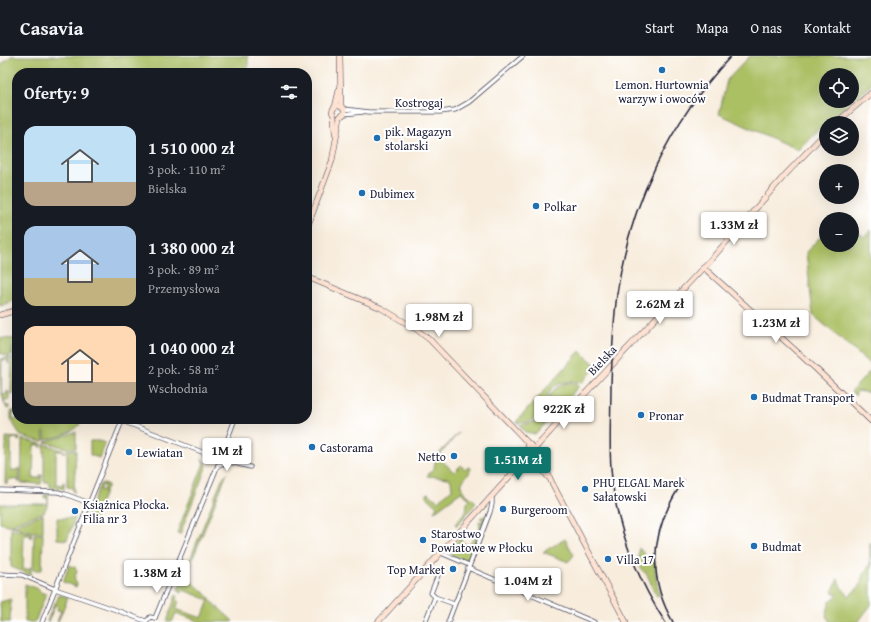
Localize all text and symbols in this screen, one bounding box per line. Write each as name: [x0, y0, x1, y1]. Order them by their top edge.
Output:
text: Casavia: [20, 14, 83, 42]
text: Start: [645, 18, 674, 38]
text: Mapa: [696, 18, 728, 38]
text: O nas: [750, 18, 782, 38]
text: Kontakt: [804, 18, 851, 38]
marker: Lemon. Hurtownia warzyw i owoców: [657, 65, 667, 75]
map controls: [819, 68, 859, 252]
button: locate: [819, 68, 859, 108]
place label: Lemon. Hurtownia warzyw i owoców: [615, 76, 709, 107]
text: Oferty: 9: [24, 80, 89, 105]
icon: filters: [278, 81, 300, 103]
street label: Kostrogaj: [395, 94, 443, 111]
button: layers: [819, 116, 859, 156]
place label: pik. Magazyn stolarski: [385, 123, 452, 154]
marker: pik. Magazyn stolarski: [372, 133, 382, 143]
text: 1 510 000 zł: [148, 135, 235, 160]
icon: home: [56, 142, 104, 190]
text: 3 pok. · 110 m²: [148, 160, 225, 179]
button: +: [819, 164, 859, 204]
text: Bielska: [148, 179, 187, 198]
place label: Dubimex: [370, 185, 416, 202]
marker: Dubimex: [357, 188, 367, 198]
place label: Polkar: [544, 198, 577, 215]
marker: Polkar: [531, 201, 541, 211]
pin: 1.33M zł: [693, 212, 775, 246]
button: −: [819, 212, 859, 252]
text: 1.33M zł: [710, 215, 758, 234]
text: 1 380 000 zł: [148, 235, 235, 260]
icon: home: [56, 242, 104, 290]
text: 3 pok. · 89 m²: [148, 260, 219, 279]
text: Przemysłowa: [148, 279, 220, 298]
pin: 2.62M zł: [619, 291, 701, 325]
text: 2.62M zł: [636, 294, 684, 313]
pin: 1.98M zł: [398, 304, 480, 338]
text: 1.98M zł: [415, 307, 463, 326]
pin: 1.23M zł: [735, 310, 817, 344]
text: 1.23M zł: [752, 313, 800, 332]
text: 1 040 000 zł: [148, 335, 235, 360]
street label: Bielska: [584, 341, 621, 379]
icon: home: [56, 342, 104, 390]
text: 2 pok. · 58 m²: [148, 360, 219, 379]
text: Wschodnia: [148, 379, 208, 398]
place label: Budmat Transport: [762, 389, 855, 406]
marker: Budmat Transport: [749, 392, 759, 402]
pin: 922K zł: [527, 396, 601, 430]
text: 922K zł: [543, 399, 585, 418]
place label: Pronar: [649, 407, 684, 424]
marker: Pronar: [636, 410, 646, 420]
pin: 1M zł: [199, 438, 255, 472]
place label: Castorama: [320, 439, 374, 456]
text: 1M zł: [211, 441, 243, 460]
marker: Castorama: [307, 442, 317, 452]
place label: Lewiatan: [137, 444, 183, 461]
marker: Lewiatan: [124, 447, 134, 457]
pin: 1.51M zł: [477, 447, 559, 481]
place label: Netto: [418, 448, 446, 465]
text: 1.51M zł: [494, 450, 542, 469]
marker: Netto: [449, 451, 459, 461]
place label: PHU ELGAL Marek Sałatowski: [593, 474, 686, 505]
marker: PHU ELGAL Marek Sałatowski: [580, 484, 590, 494]
place label: Książnica Płocka. Filia nr 3: [83, 496, 169, 527]
place label: Burgeroom: [511, 501, 568, 518]
marker: Burgeroom: [498, 504, 508, 514]
marker: Książnica Płocka. Filia nr 3: [70, 506, 80, 516]
place label: Starostwo Powiatowe w Płocku: [431, 525, 533, 556]
marker: Starostwo Powiatowe w Płocku: [418, 535, 428, 545]
place label: Budmat: [762, 538, 802, 555]
marker: Budmat: [749, 541, 759, 551]
place label: Villa 17: [616, 551, 654, 568]
marker: Villa 17: [603, 554, 613, 564]
pin: 1.38M zł: [116, 560, 198, 594]
place label: Top Market: [387, 561, 446, 578]
text: 1.38M zł: [133, 563, 181, 582]
marker: Top Market: [448, 564, 458, 574]
pin: 1.04M zł: [487, 568, 569, 602]
text: 1.04M zł: [504, 571, 552, 590]

